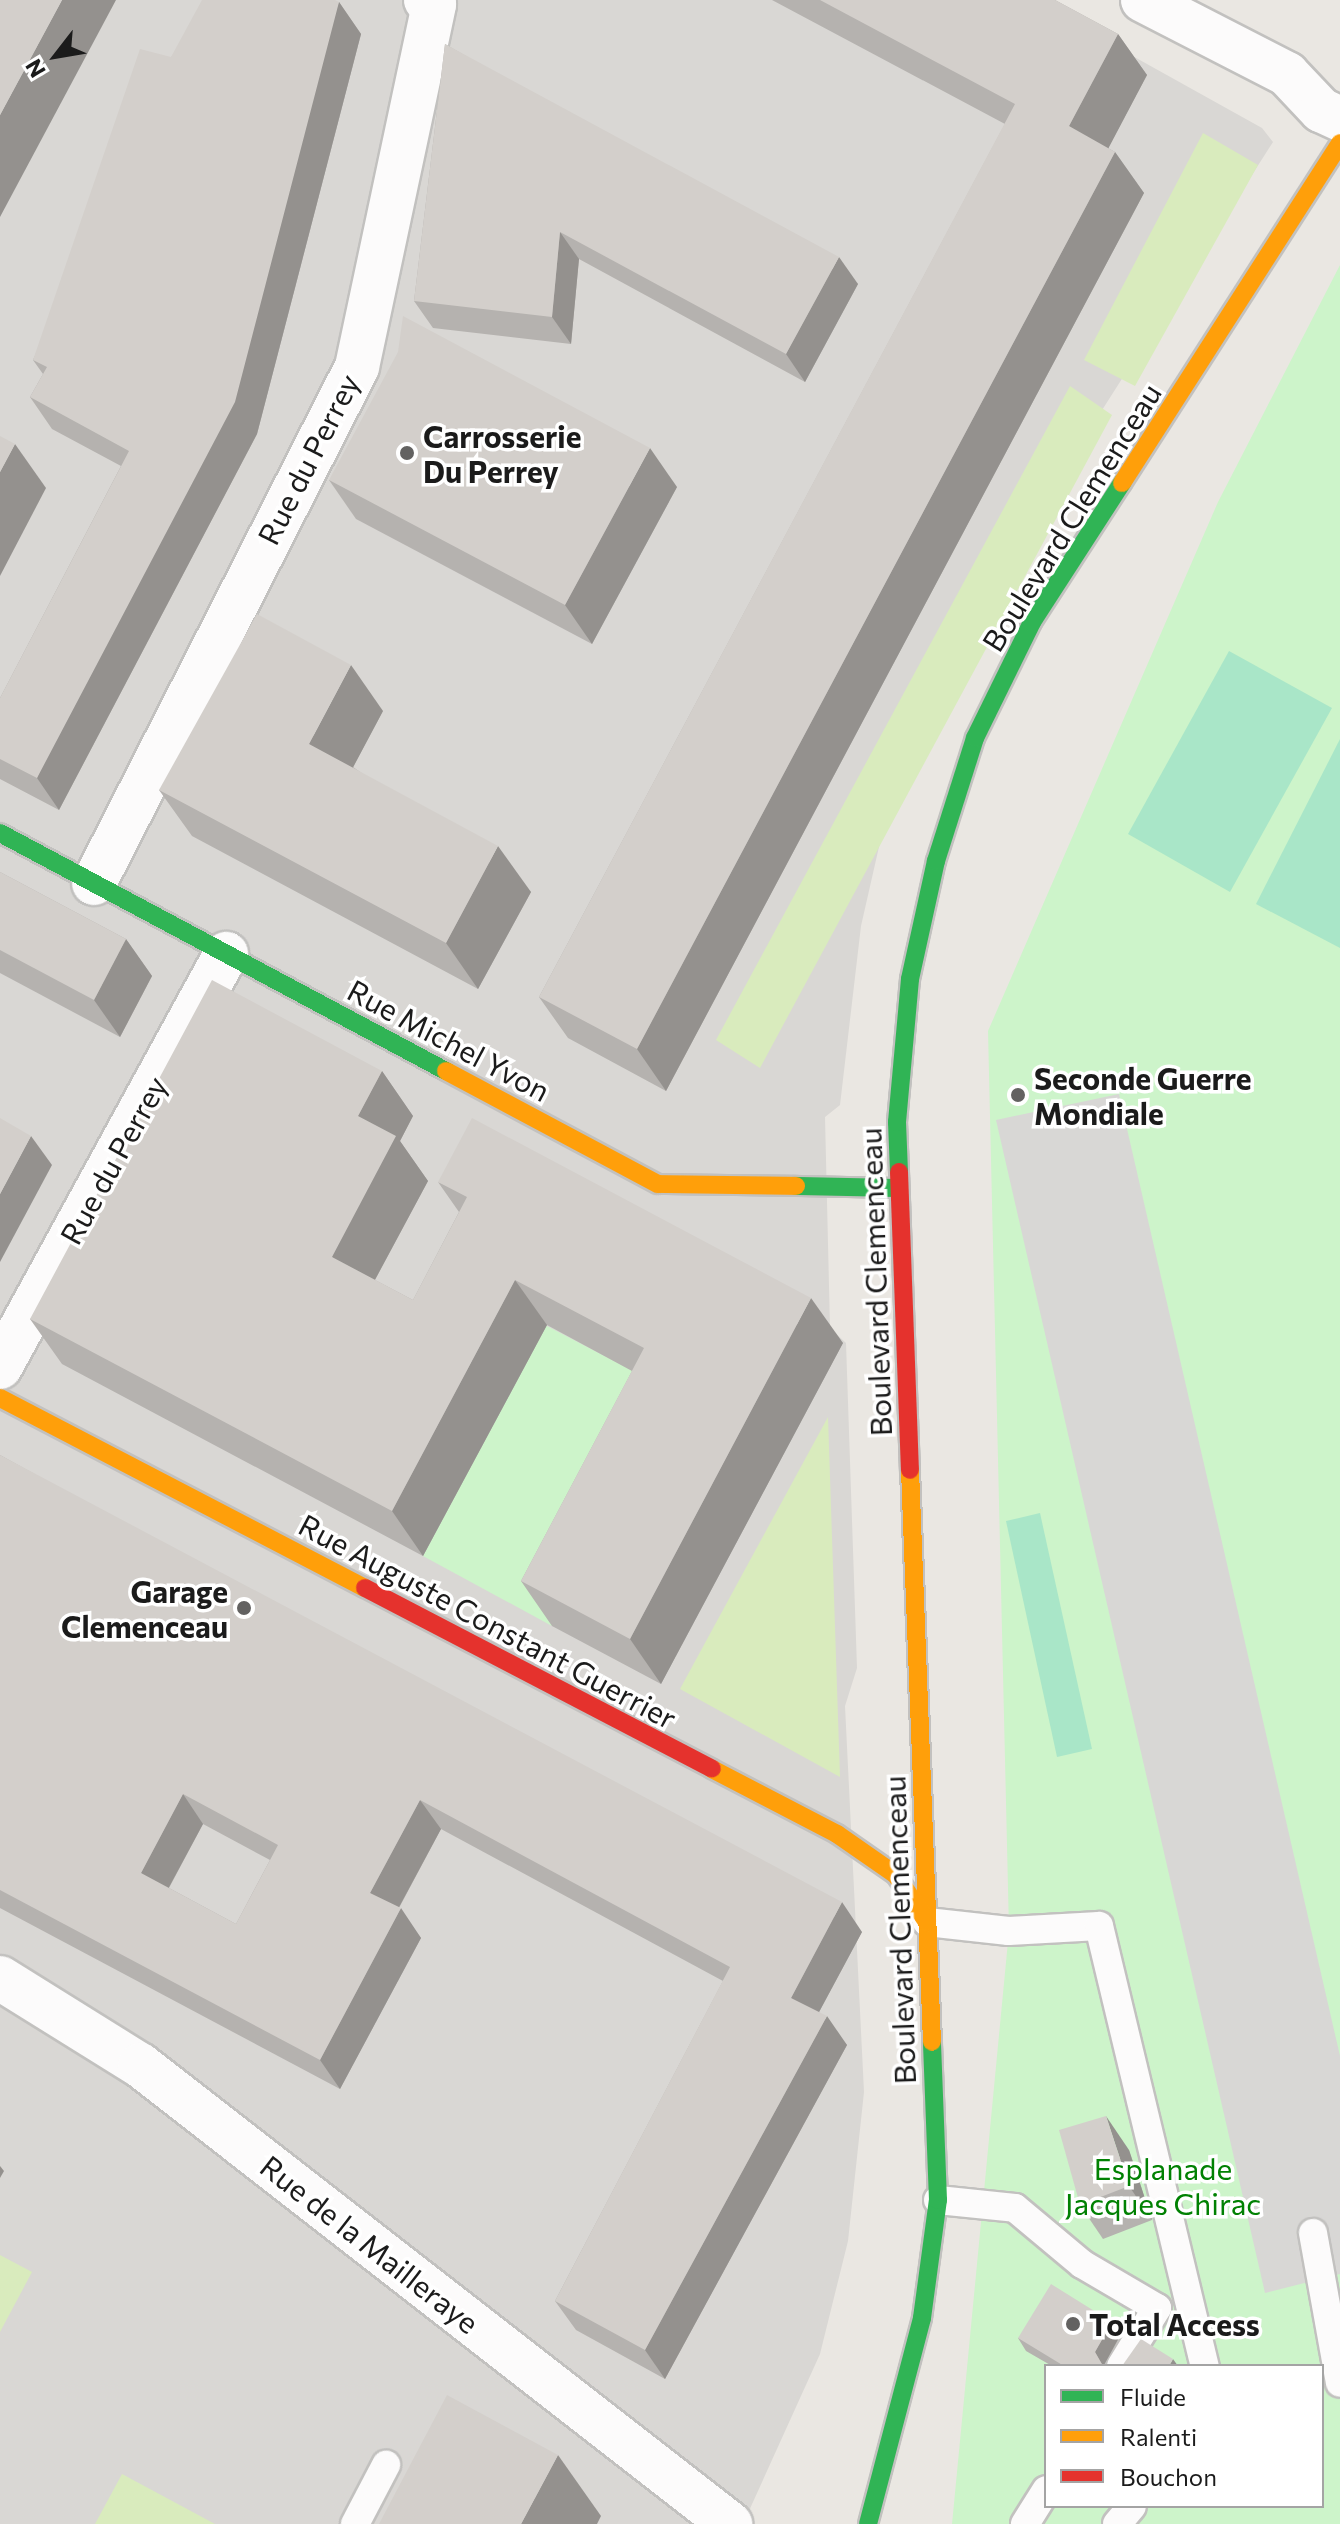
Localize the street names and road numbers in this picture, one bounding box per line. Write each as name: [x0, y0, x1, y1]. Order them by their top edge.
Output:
street label: Rue du Perrey: [250, 368, 366, 550]
street label: Boulevard Clemenceau: [974, 377, 1168, 657]
street label: Rue Michel Yvon: [342, 972, 556, 1108]
street label: Rue du Perrey: [52, 1070, 174, 1250]
street label: Boulevard Clemenceau: [852, 1127, 898, 1437]
street label: Rue Auguste Constant Guerrier: [293, 1506, 683, 1736]
street label: Boulevard Clemenceau: [876, 1775, 922, 2085]
street label: Rue de la Mailleraye: [254, 2148, 486, 2340]

